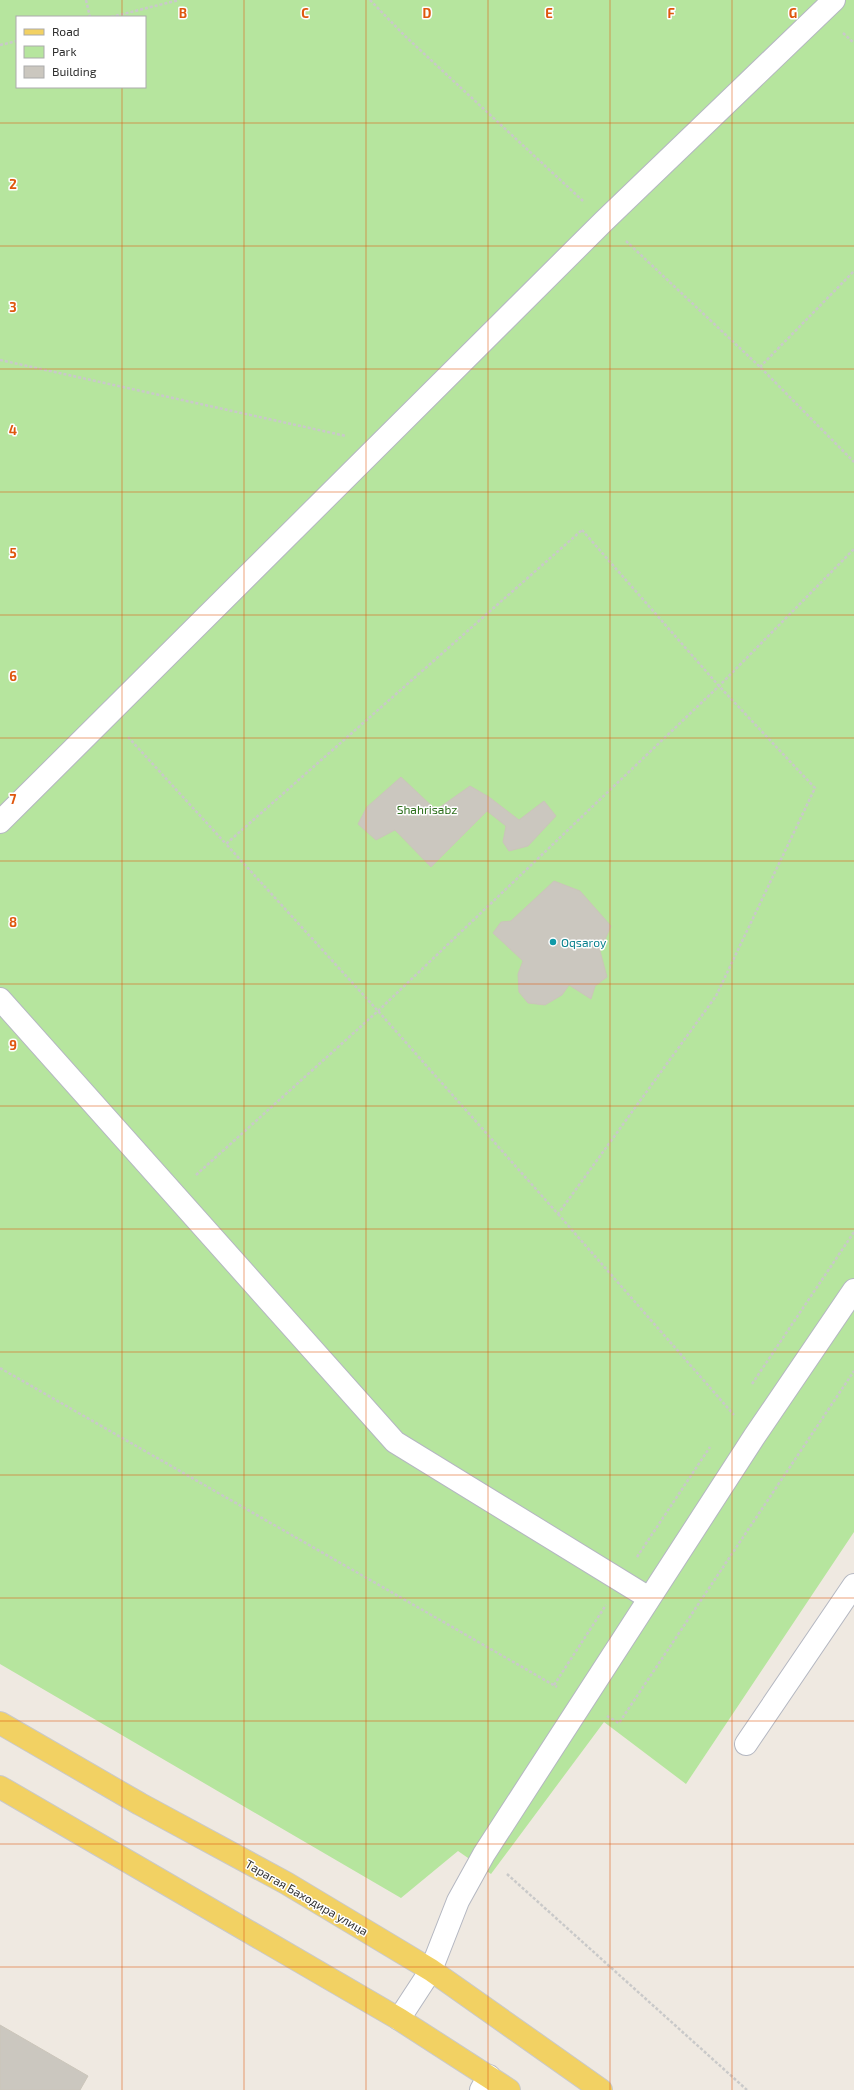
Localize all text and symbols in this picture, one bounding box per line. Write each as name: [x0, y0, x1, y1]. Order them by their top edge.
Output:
text: B: [179, 5, 187, 21]
text: C: [301, 5, 309, 21]
text: D: [423, 5, 432, 21]
text: E: [545, 5, 553, 21]
text: F: [667, 5, 675, 21]
text: G: [789, 5, 797, 21]
legend: [16, 16, 146, 88]
text: Road: [52, 24, 80, 38]
text: Park: [52, 44, 77, 58]
text: Building: [52, 64, 97, 78]
text: 2: [9, 176, 17, 192]
text: 3: [9, 299, 17, 315]
text: 4: [9, 422, 17, 438]
text: 5: [9, 545, 17, 561]
text: 6: [9, 668, 17, 684]
text: 7: [10, 791, 17, 807]
park label: Shahrisabz: [397, 802, 457, 816]
text: 8: [9, 914, 17, 930]
place label: Oqsaroy: [561, 935, 607, 949]
marker: Oqsaroy: [548, 937, 558, 947]
text: 9: [9, 1037, 17, 1053]
street label: Тарагая Баходира улица: [243, 1856, 371, 1939]

